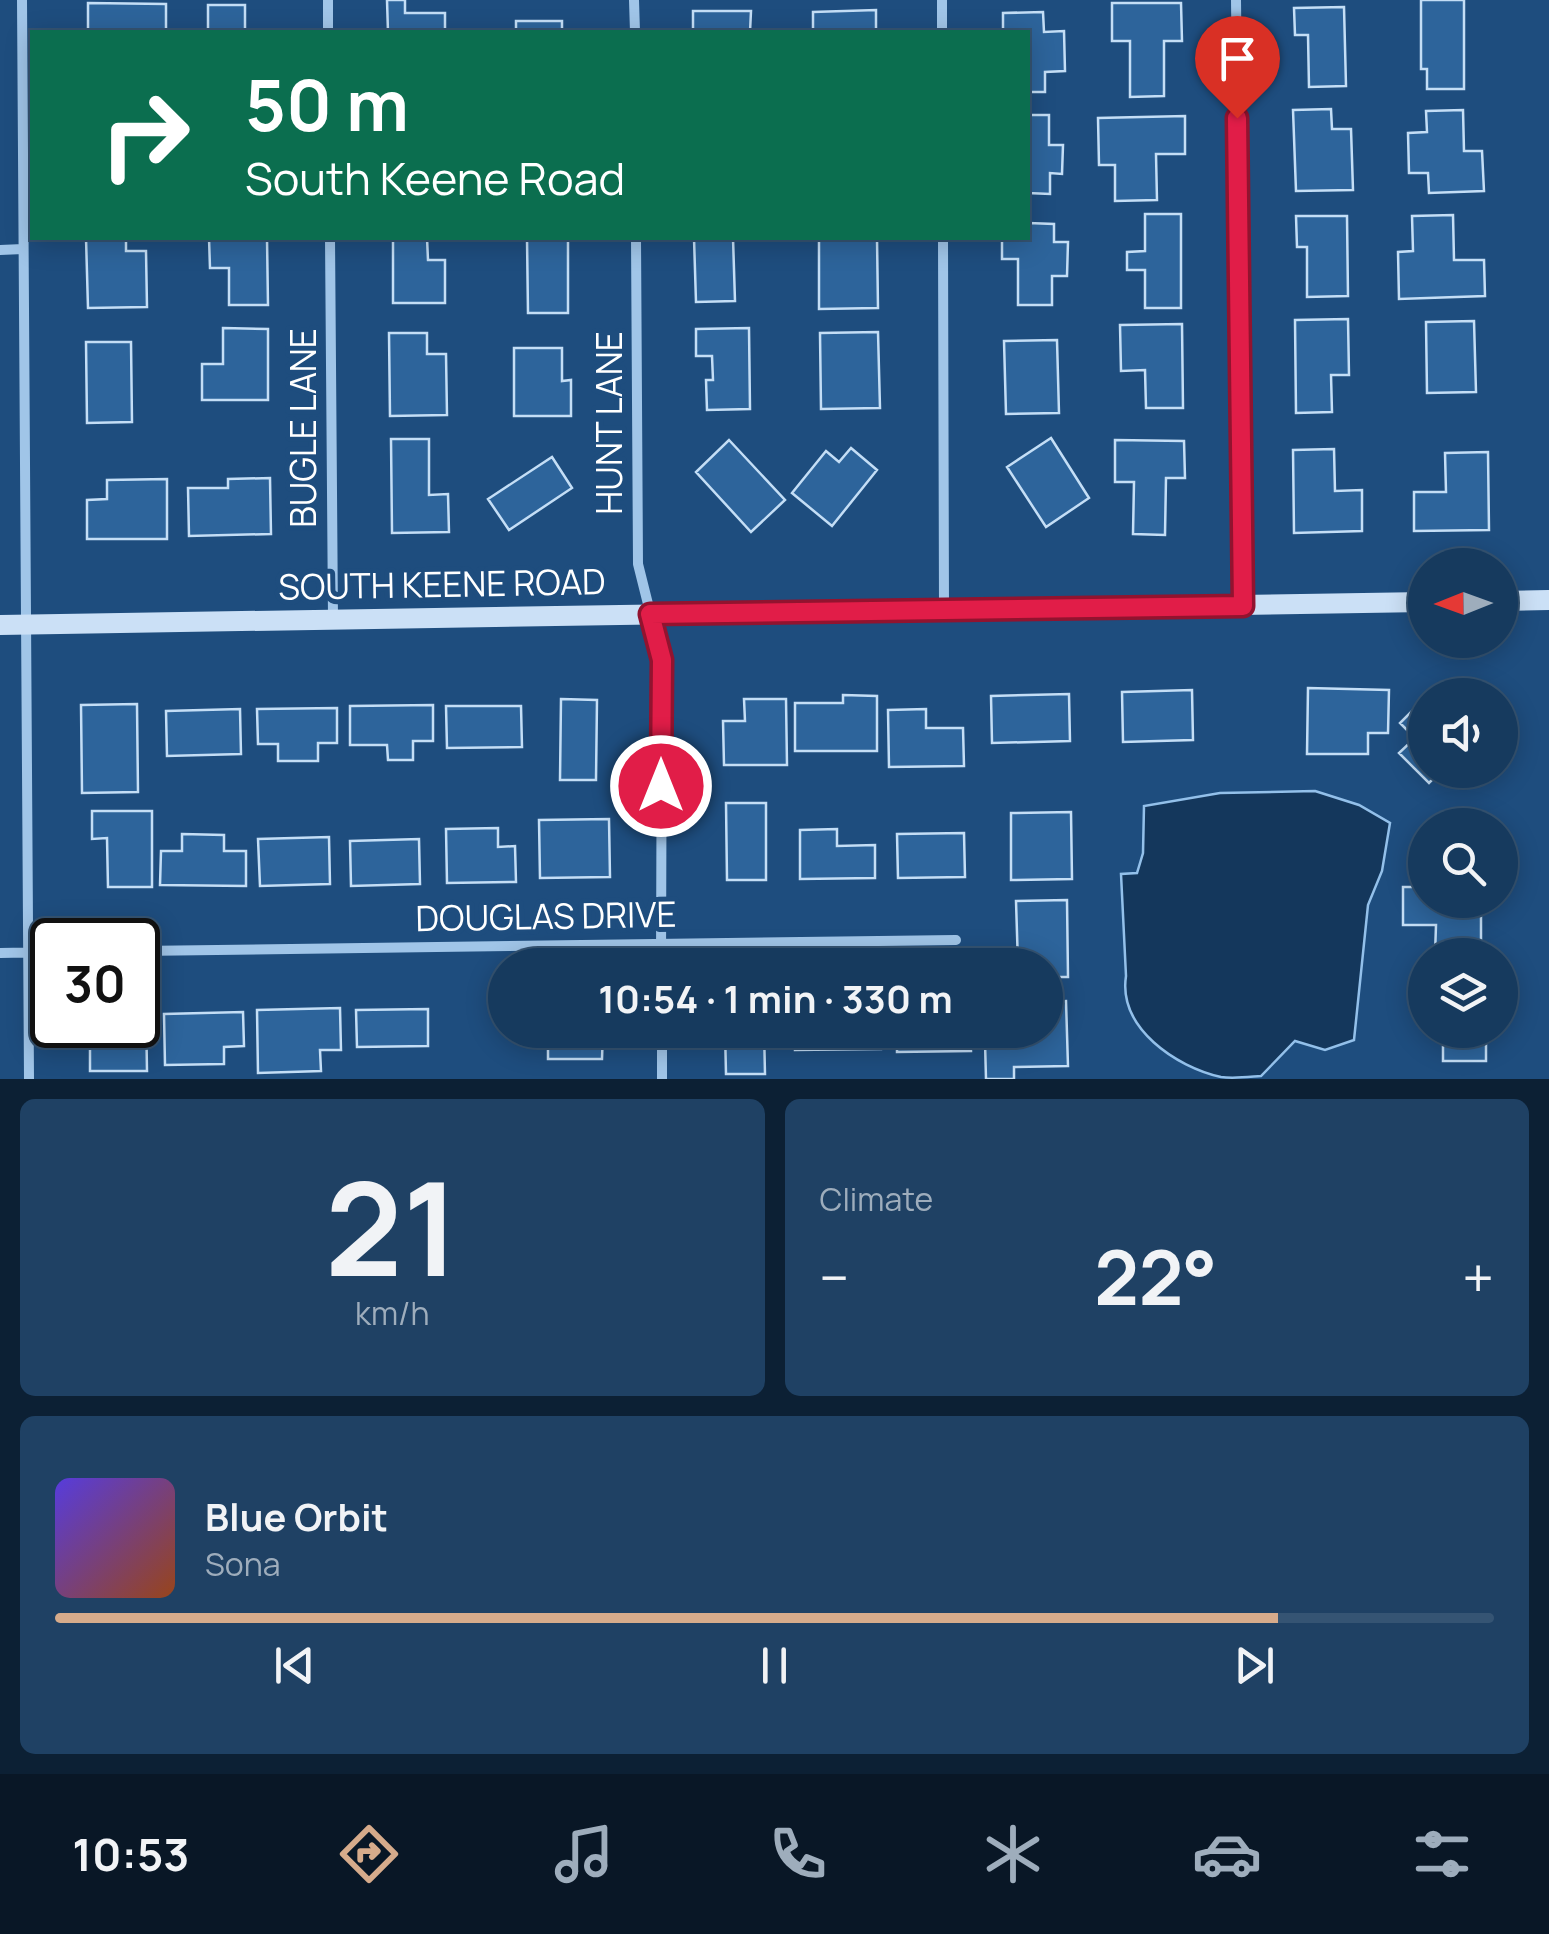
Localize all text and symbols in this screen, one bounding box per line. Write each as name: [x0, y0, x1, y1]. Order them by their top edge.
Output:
pin: [1195, 16, 1280, 119]
icon: arrive: [1210, 31, 1265, 86]
text: 50 m: [245, 56, 409, 152]
icon: right: [80, 70, 210, 200]
text: South Keene Road: [245, 147, 625, 209]
street label: BUGLE LANE: [279, 328, 327, 528]
street label: HUNT LANE: [585, 331, 633, 515]
north arrow: [1408, 548, 1518, 658]
map controls: [1408, 548, 1518, 1048]
street label: SOUTH KEENE ROAD: [278, 557, 606, 611]
button: sound: [1408, 678, 1518, 788]
position arrow: [609, 734, 713, 838]
button: search: [1408, 808, 1518, 918]
street label: DOUGLAS DRIVE: [415, 890, 677, 942]
speed limit sign: 30: [30, 918, 160, 1048]
button: layers: [1408, 938, 1518, 1048]
text: 10:54 · 1 min · 330 m: [598, 972, 953, 1024]
text: 21: [325, 1137, 459, 1315]
text: Climate: [820, 1177, 933, 1221]
text: 22°: [1094, 1225, 1217, 1328]
text: −: [820, 1239, 849, 1315]
text: +: [1462, 1239, 1494, 1315]
text: km/h: [355, 1291, 429, 1335]
text: Blue Orbit: [205, 1490, 388, 1542]
text: Sona: [205, 1542, 280, 1586]
icon: previous: [267, 1638, 322, 1693]
icon: pause: [747, 1638, 802, 1693]
icon: next: [1227, 1638, 1282, 1693]
icon: directions: [334, 1819, 404, 1889]
icon: music: [549, 1819, 619, 1889]
icon: phone: [763, 1819, 833, 1889]
icon: climate: [978, 1819, 1048, 1889]
icon: car: [1192, 1819, 1262, 1889]
icon: filters: [1407, 1819, 1477, 1889]
text: 10:53: [72, 1823, 190, 1885]

